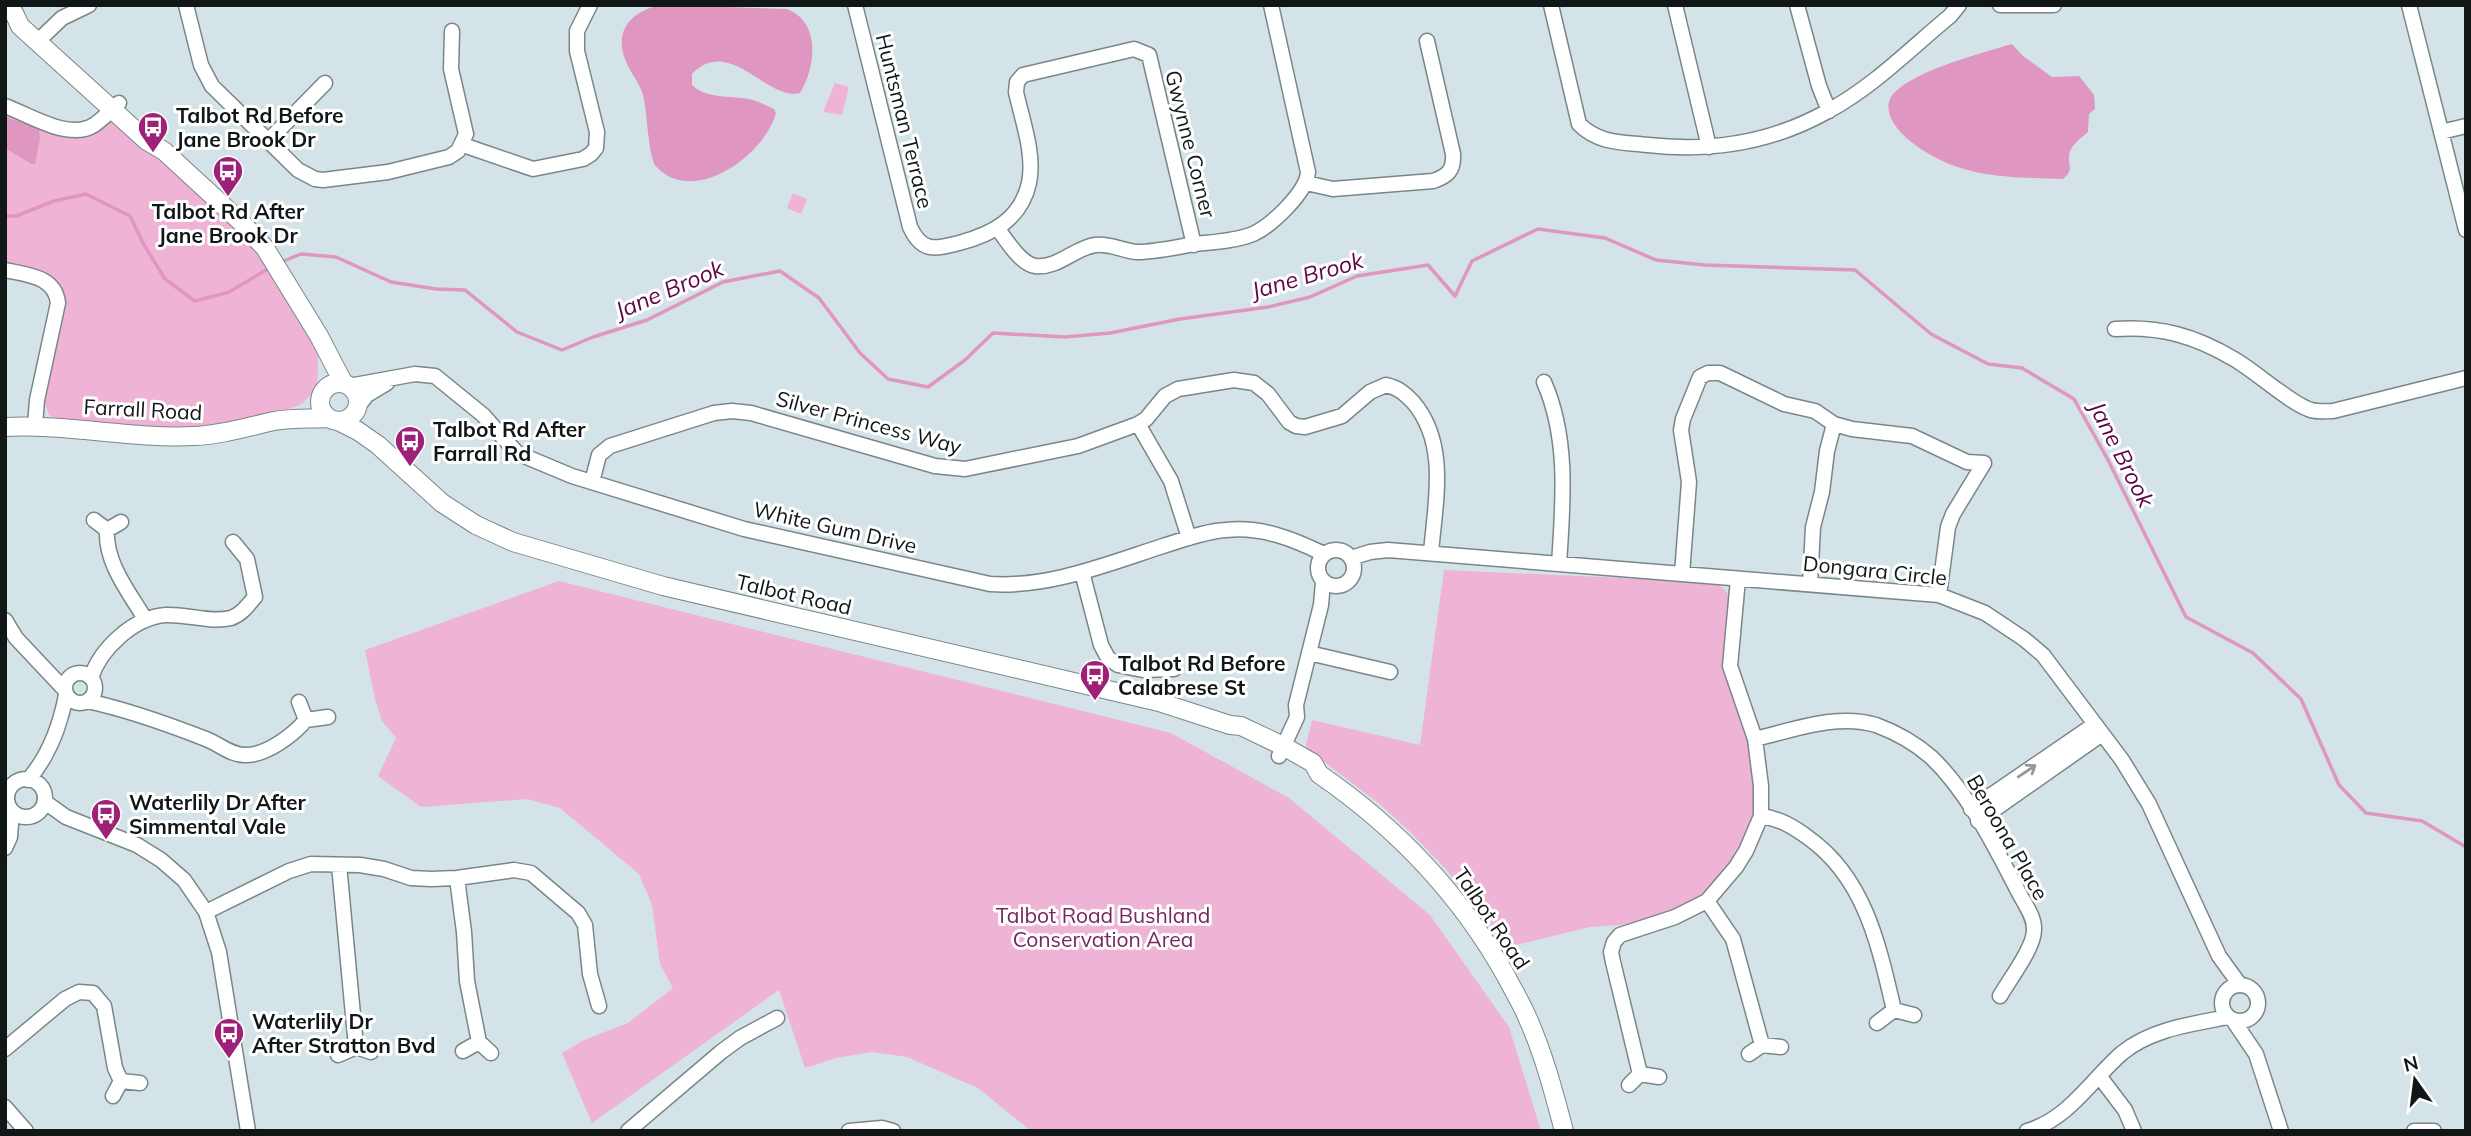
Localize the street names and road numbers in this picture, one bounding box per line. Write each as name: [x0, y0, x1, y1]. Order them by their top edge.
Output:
street label: Huntsman Terrace: [871, 31, 939, 211]
street label: Gwynne Corner: [1160, 68, 1222, 221]
street label: Silver Princess Way: [774, 385, 964, 459]
street label: Farrall Road: [83, 393, 203, 425]
street label: White Gum Drive: [751, 496, 919, 558]
street label: Dongara Circle: [1802, 550, 1948, 590]
street label: Talbot Road: [734, 568, 854, 620]
street label: Beroona Place: [1962, 770, 2054, 904]
street label: Talbot Road: [1448, 862, 1536, 974]

